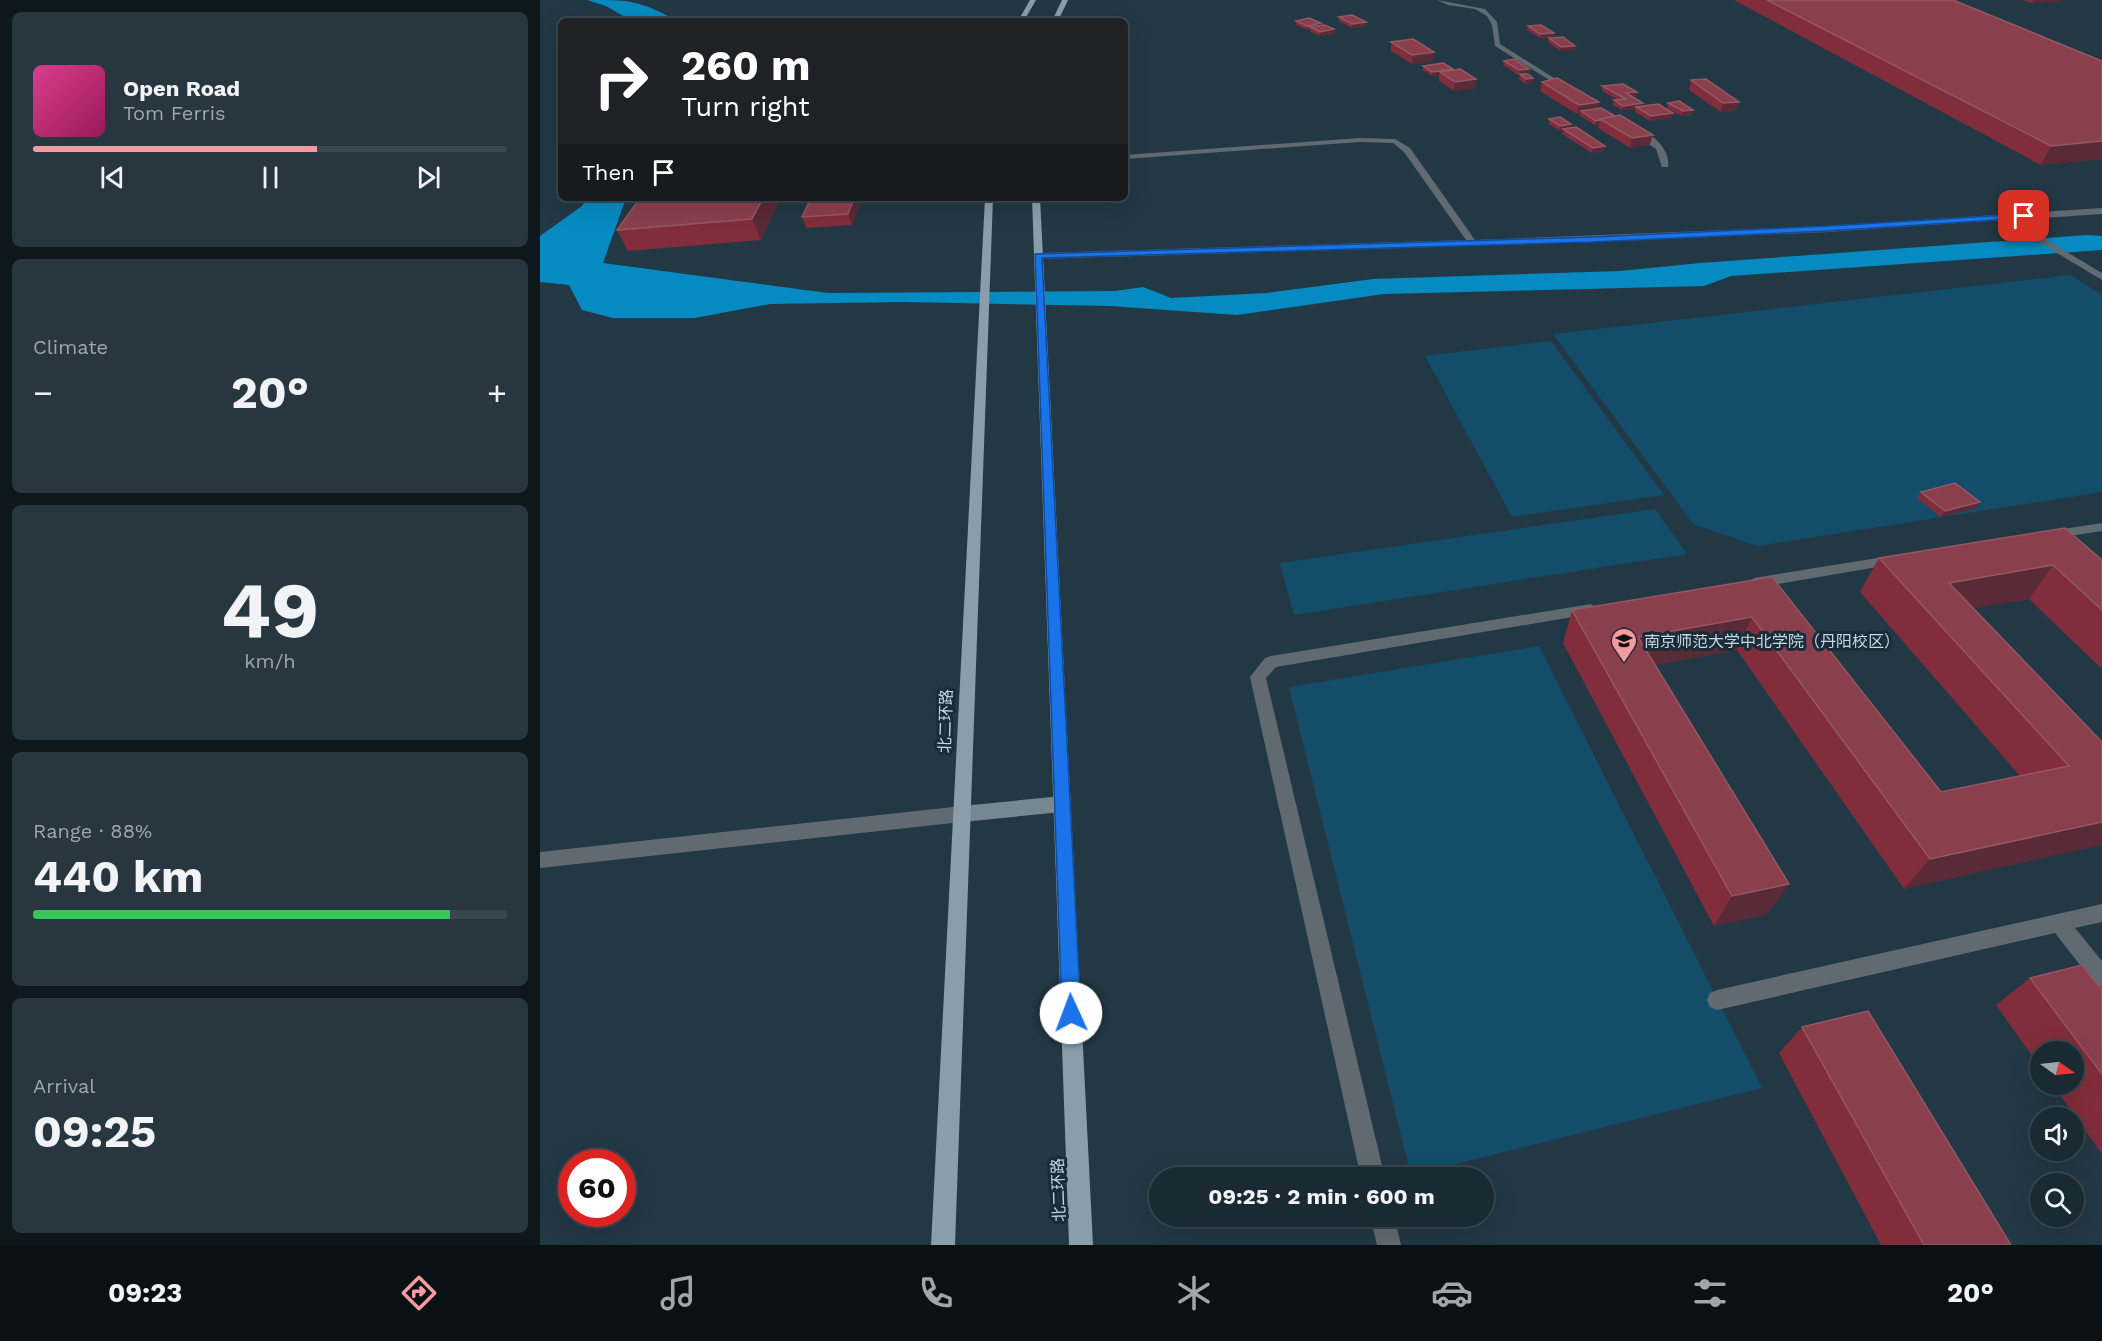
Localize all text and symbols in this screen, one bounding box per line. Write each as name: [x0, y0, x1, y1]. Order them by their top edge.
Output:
text: 260 m: [681, 41, 811, 90]
icon: right: [582, 42, 660, 120]
text: Open Road: [123, 76, 240, 101]
text: Turn right: [681, 91, 810, 123]
text: Tom Ferris: [123, 101, 226, 125]
icon: arrive: [647, 156, 680, 189]
text: Then: [582, 160, 635, 185]
icon: previous: [96, 161, 129, 194]
icon: pause: [254, 161, 287, 194]
icon: next: [412, 161, 445, 194]
pin: [1998, 190, 2049, 241]
icon: arrive: [2007, 199, 2040, 232]
text: Climate: [33, 335, 108, 359]
text: 20°: [231, 366, 309, 419]
text: −: [33, 373, 53, 412]
text: +: [487, 373, 507, 412]
text: 49: [221, 564, 319, 656]
school or university icon: 南京师范大学中北学院（丹阳校区）: [1609, 626, 1639, 664]
place label: 南京师范大学中北学院（丹阳校区）: [1644, 632, 1900, 651]
text: km/h: [244, 649, 296, 673]
street label: 北二环路: [935, 689, 956, 753]
text: Range · 88%: [33, 819, 152, 843]
text: 440 km: [33, 850, 203, 903]
position arrow: [1039, 981, 1103, 1045]
north arrow: [2030, 1041, 2084, 1095]
map controls: [2030, 1041, 2084, 1227]
text: Arrival: [33, 1074, 95, 1098]
text: 09:25: [33, 1105, 156, 1158]
button: sound: [2030, 1107, 2084, 1161]
speed limit sign: 60: [558, 1149, 636, 1227]
street label: 北二环路: [1048, 1158, 1069, 1222]
button: search: [2030, 1173, 2084, 1227]
text: 09:25 · 2 min · 600 m: [1208, 1184, 1435, 1209]
icon: directions: [398, 1272, 440, 1314]
icon: music: [657, 1272, 699, 1314]
icon: phone: [915, 1272, 957, 1314]
icon: climate: [1173, 1272, 1215, 1314]
icon: car: [1431, 1272, 1473, 1314]
icon: filters: [1689, 1272, 1731, 1314]
text: 09:23: [108, 1277, 182, 1309]
text: 20°: [1947, 1277, 1994, 1309]

